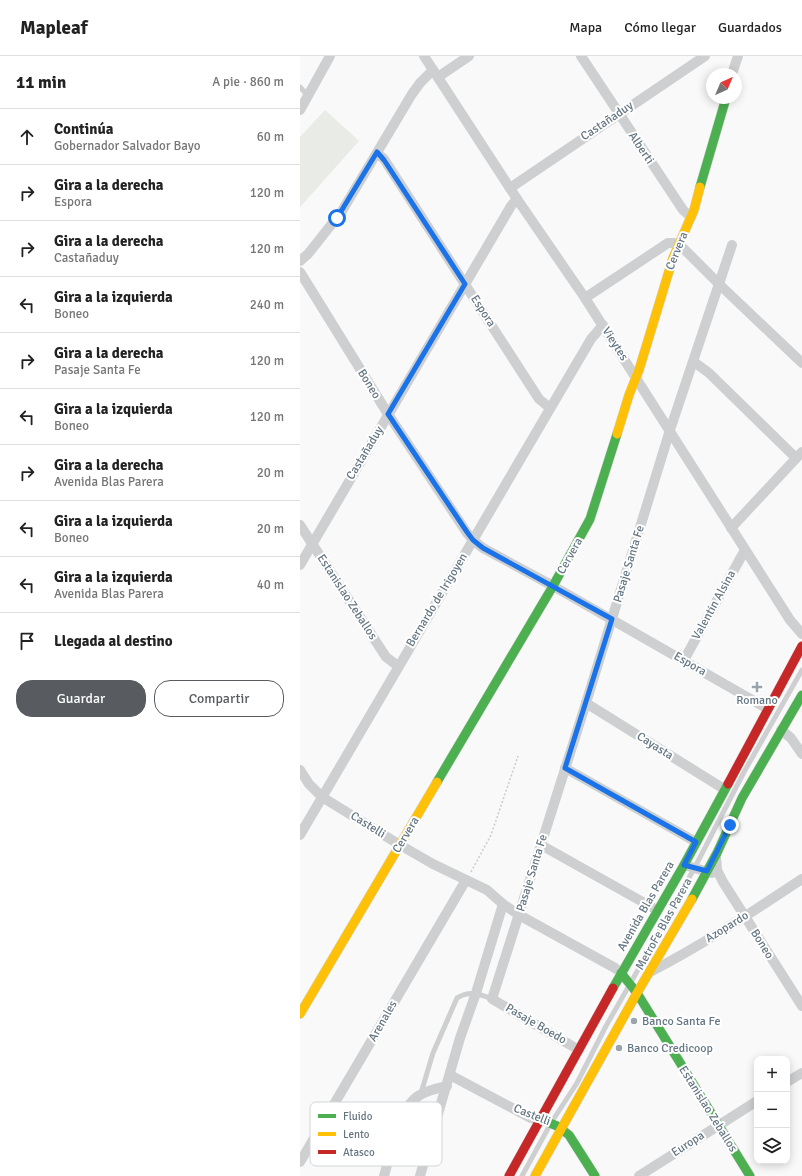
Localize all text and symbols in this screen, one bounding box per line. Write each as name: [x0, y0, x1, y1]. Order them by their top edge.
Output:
text: Mapleaf: [20, 16, 88, 40]
text: Mapa: [569, 19, 602, 36]
text: Cómo llegar: [624, 19, 696, 36]
text: Guardados: [718, 19, 782, 36]
north arrow: [706, 68, 742, 104]
text: 11 min: [16, 72, 66, 93]
text: A pie · 860 m: [212, 74, 284, 90]
street label: Castañaduy: [578, 98, 636, 144]
text: Continúa: [54, 120, 113, 138]
icon: ahead: [16, 126, 38, 148]
text: 60 m: [257, 129, 284, 145]
street label: Alberti: [625, 129, 657, 167]
text: Gobernador Salvador Bayo: [54, 138, 200, 154]
text: Gira a la derecha: [54, 176, 164, 194]
icon: right: [16, 182, 38, 204]
text: 120 m: [250, 185, 284, 201]
text: Espora: [54, 194, 92, 210]
route start: [328, 209, 346, 227]
street label: Cervera: [663, 230, 691, 272]
text: Gira a la derecha: [54, 232, 164, 250]
icon: right: [16, 238, 38, 260]
text: 120 m: [250, 241, 284, 257]
text: Castañaduy: [54, 250, 119, 266]
text: Gira a la izquierda: [54, 288, 173, 306]
street label: Espora: [467, 292, 499, 330]
icon: left: [16, 294, 38, 316]
text: 240 m: [250, 297, 284, 313]
text: Boneo: [54, 306, 89, 322]
street label: Vieytes: [599, 324, 631, 364]
text: Gira a la derecha: [54, 344, 164, 362]
icon: right: [16, 350, 38, 372]
text: 120 m: [250, 353, 284, 369]
text: Pasaje Santa Fe: [54, 362, 141, 378]
street label: Boneo: [354, 366, 384, 402]
text: Gira a la izquierda: [54, 400, 173, 418]
icon: left: [16, 406, 38, 428]
text: 120 m: [250, 409, 284, 425]
text: Boneo: [54, 418, 89, 434]
street label: Castañaduy: [343, 423, 387, 483]
text: Gira a la derecha: [54, 456, 164, 474]
icon: right: [16, 462, 38, 484]
text: 20 m: [257, 465, 284, 481]
text: Avenida Blas Parera: [54, 474, 164, 490]
text: Gira a la izquierda: [54, 512, 173, 530]
icon: left: [16, 518, 38, 540]
text: 20 m: [257, 521, 284, 537]
street label: Pasaje Santa Fe: [610, 523, 648, 605]
text: Boneo: [54, 530, 89, 546]
street label: Cervera: [554, 535, 586, 577]
street label: Bernardo de Irigoyen: [403, 550, 471, 650]
street label: Estanislao Zeballos: [314, 551, 380, 643]
text: Gira a la izquierda: [54, 568, 173, 586]
street label: Valentin Alsina: [689, 568, 739, 642]
icon: left: [16, 574, 38, 596]
text: 40 m: [257, 577, 284, 593]
text: Avenida Blas Parera: [54, 586, 164, 602]
icon: arrive: [16, 630, 38, 652]
text: Llegada al destino: [54, 632, 173, 650]
street label: Espora: [671, 649, 709, 679]
button: Guardar: [16, 680, 146, 717]
button: Compartir: [154, 680, 284, 717]
marker: Romano: [752, 682, 762, 692]
place label: Romano: [736, 693, 778, 708]
street label: Cayasta: [634, 729, 676, 763]
street label: Castelli: [348, 808, 388, 842]
street label: Cervera: [389, 814, 423, 856]
route end: [721, 816, 739, 834]
street label: Pasaje Santa Fe: [513, 832, 551, 914]
street label: Avenida Blas Parera: [614, 858, 678, 954]
street label: MetroFe Blas Parera: [632, 875, 696, 973]
street label: Azopardo: [703, 908, 751, 946]
street label: Boneo: [747, 926, 777, 962]
street label: Arenales: [365, 998, 401, 1044]
street label: Pasaje Boedo: [503, 1000, 569, 1048]
place label: Banco Santa Fe: [642, 1014, 721, 1029]
marker: Banco Santa Fe: [629, 1016, 639, 1026]
place label: Banco Credicoop: [627, 1041, 713, 1056]
marker: Banco Credicoop: [614, 1043, 624, 1053]
map controls: [754, 1056, 790, 1164]
button: +: [754, 1056, 790, 1092]
street label: Estanislao Zeballos: [675, 1063, 741, 1155]
button: −: [754, 1092, 790, 1128]
street label: Castelli: [511, 1101, 553, 1129]
legend: [310, 1102, 442, 1166]
text: Fluido: [343, 1110, 373, 1123]
text: Lento: [343, 1128, 370, 1141]
street label: Europa: [669, 1128, 707, 1160]
button: layers: [754, 1128, 790, 1164]
text: Atasco: [343, 1146, 375, 1159]

